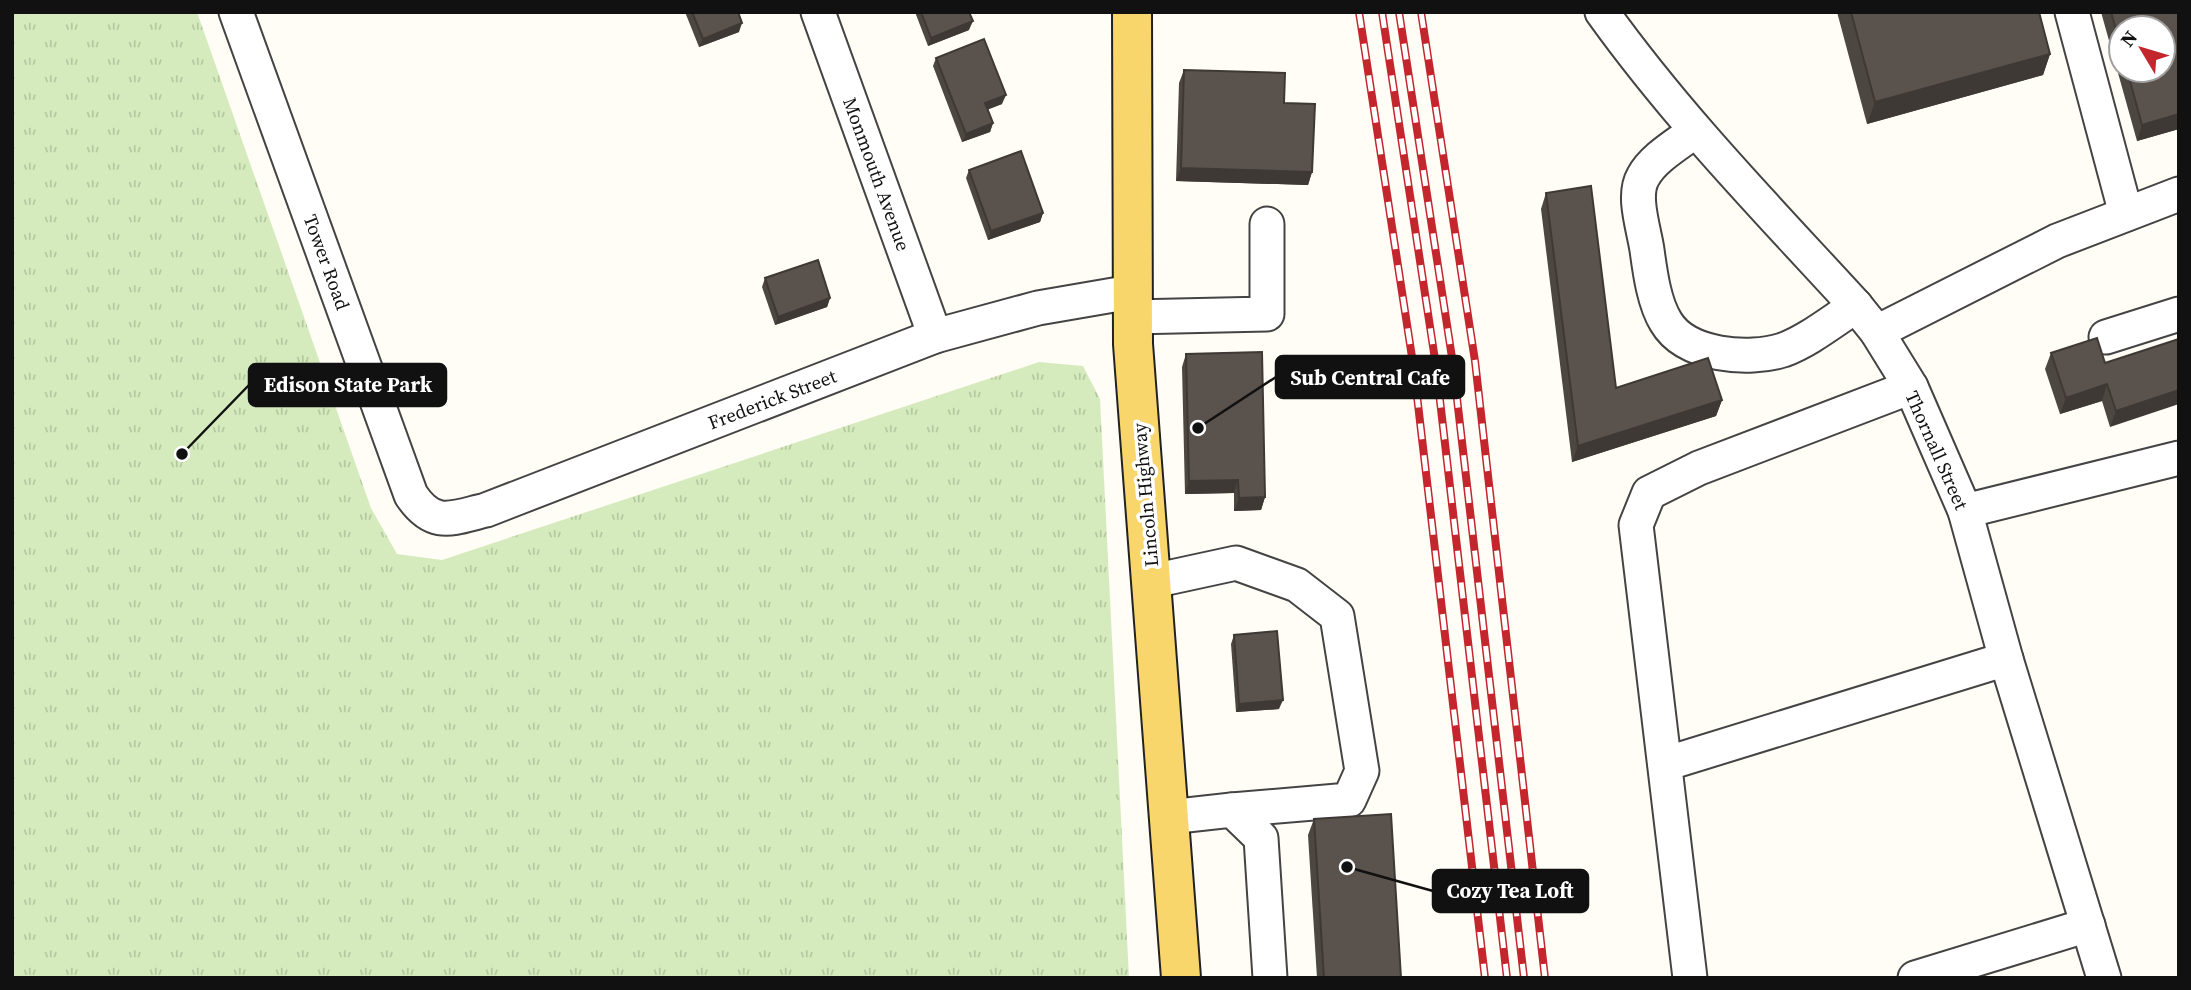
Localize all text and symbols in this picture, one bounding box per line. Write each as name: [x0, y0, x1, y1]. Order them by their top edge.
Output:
north arrow: [2107, 14, 2177, 84]
text: N: [2114, 25, 2143, 52]
street label: Monmouth Avenue: [837, 94, 917, 254]
street label: Tower Road: [298, 211, 356, 314]
callout: Sub Central Cafe: [1276, 356, 1464, 398]
street label: Frederick Street: [704, 362, 841, 435]
text: Sub Central Cafe: [1290, 363, 1450, 392]
callout: Edison State Park: [249, 364, 446, 406]
text: Edison State Park: [264, 370, 433, 399]
street label: Thornall Street: [1899, 387, 1975, 514]
street label: Lincoln Highway: [1126, 422, 1164, 568]
callout: Cozy Tea Loft: [1433, 870, 1588, 912]
text: Cozy Tea Loft: [1447, 876, 1574, 905]

